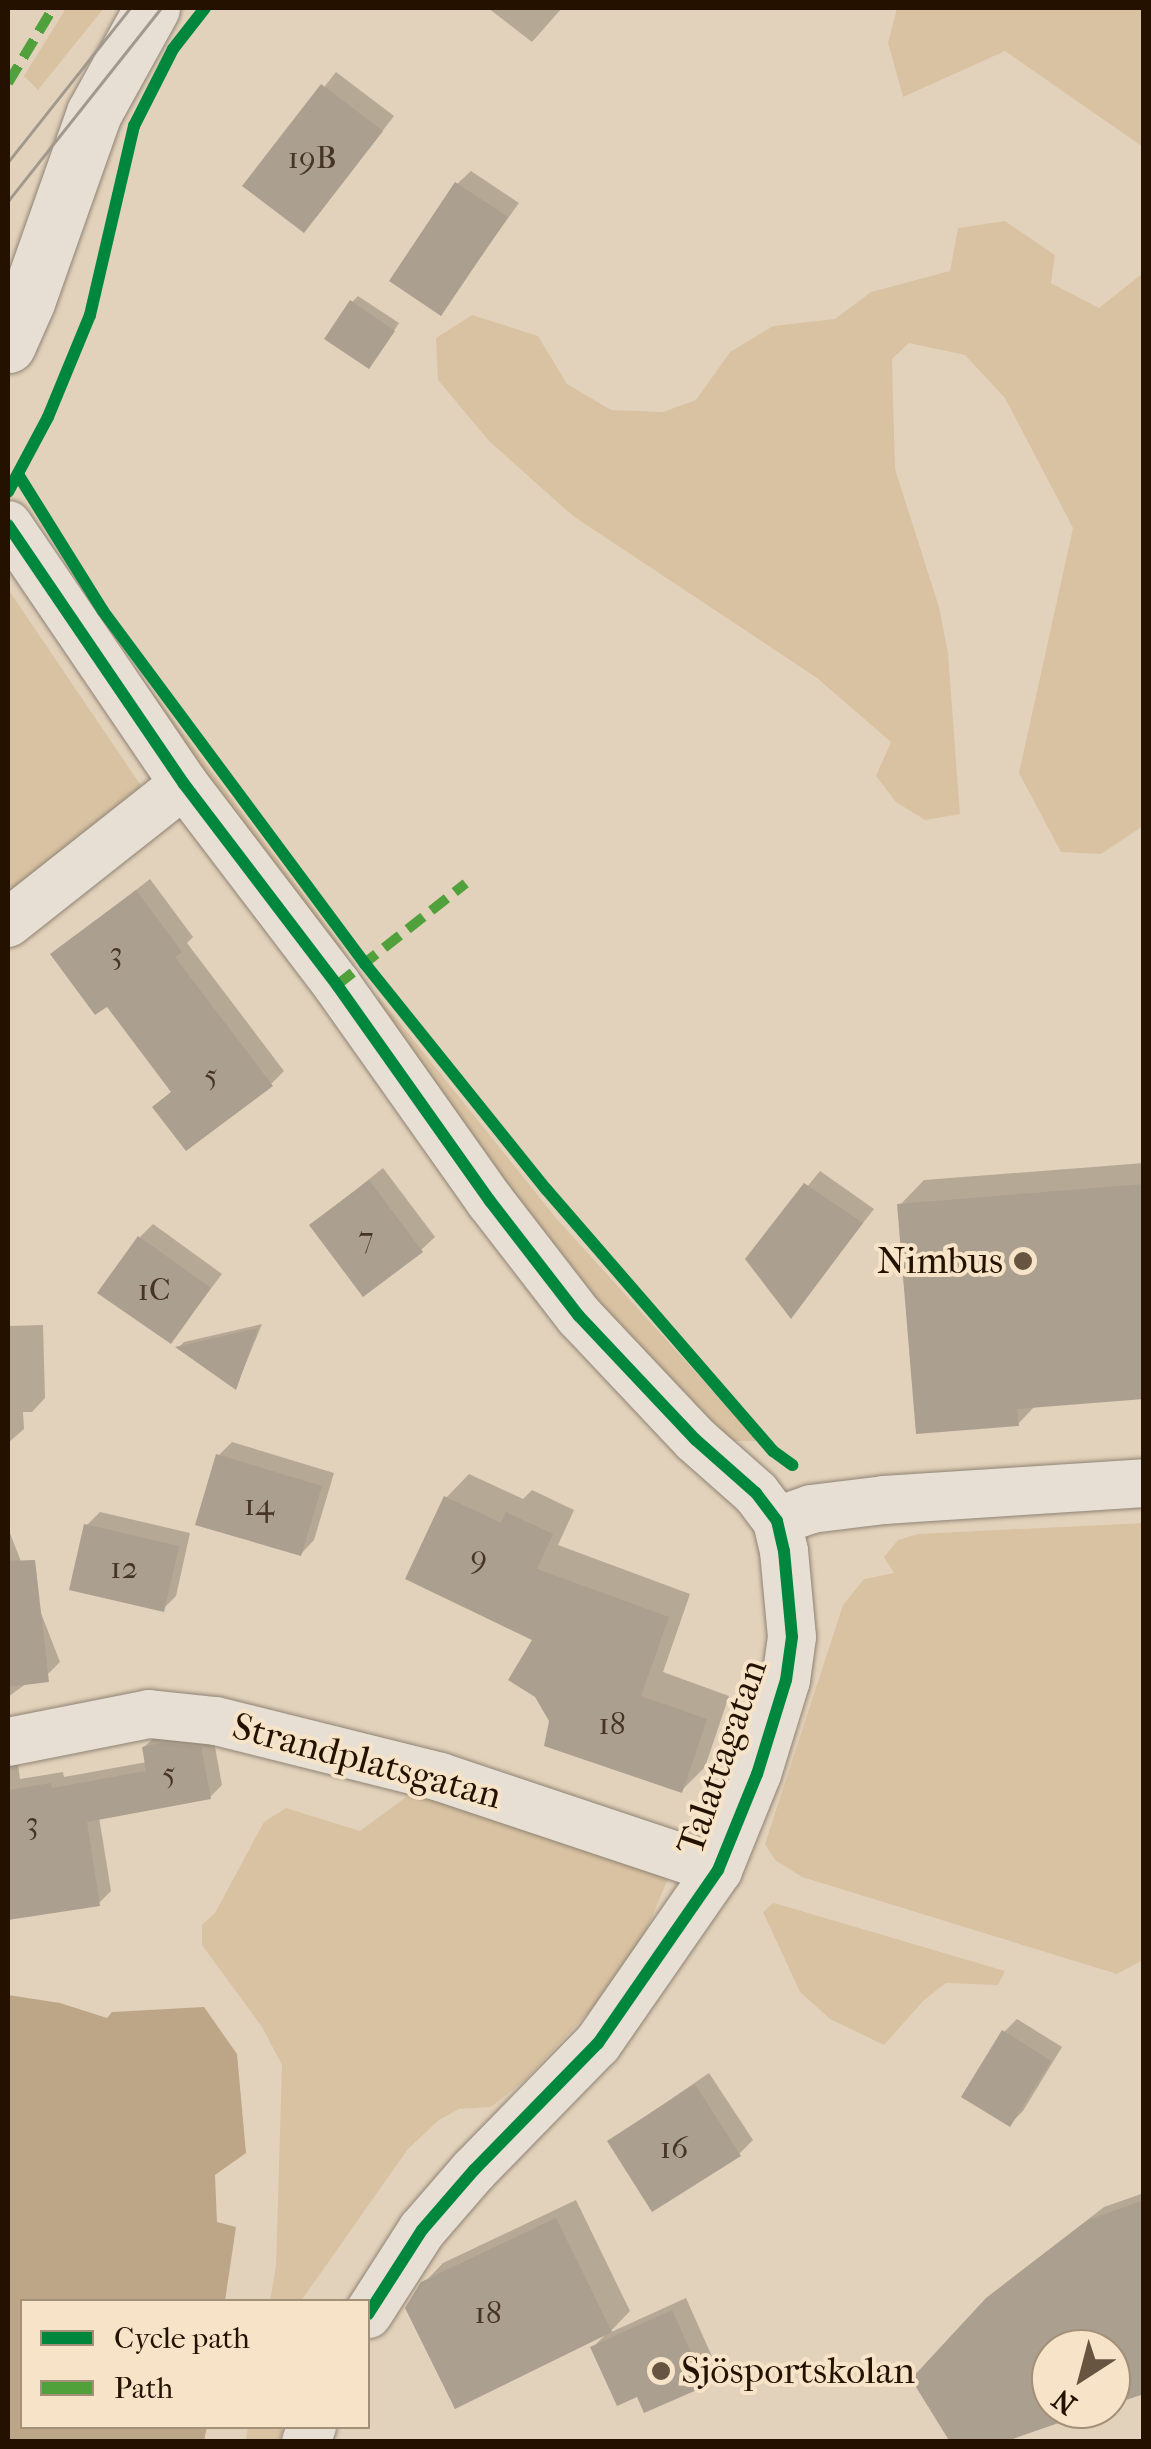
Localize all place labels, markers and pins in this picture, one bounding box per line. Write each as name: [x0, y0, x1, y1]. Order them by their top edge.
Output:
place label: Nimbus: [877, 1238, 1003, 1284]
marker: Nimbus: [1012, 1250, 1034, 1272]
place label: Sjösportskolan: [681, 2348, 915, 2394]
marker: Sjösportskolan: [650, 2360, 672, 2382]

